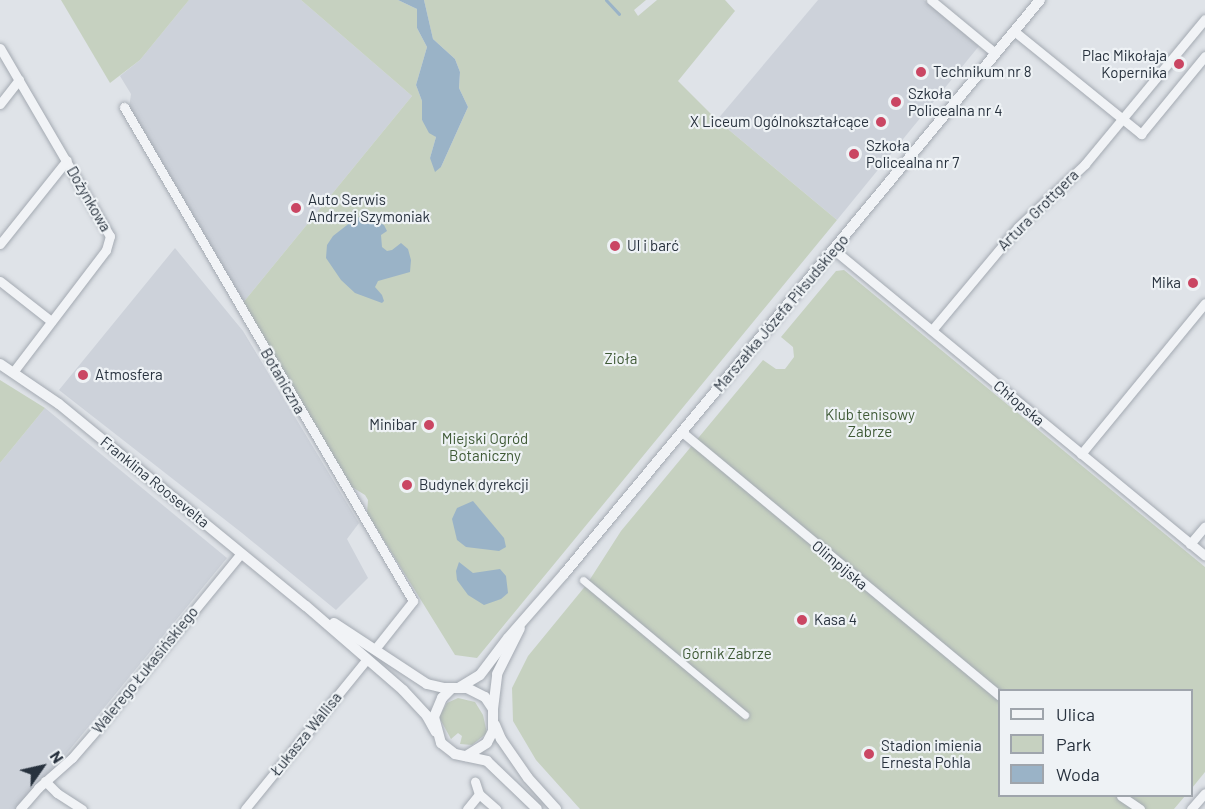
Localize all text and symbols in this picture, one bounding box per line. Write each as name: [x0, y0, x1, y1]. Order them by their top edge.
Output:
place label: Plac Mikołaja Kopernika: [1082, 46, 1167, 81]
marker: Plac Mikołaja Kopernika: [1172, 57, 1186, 71]
place label: Technikum nr 8: [933, 63, 1032, 81]
marker: Technikum nr 8: [914, 65, 928, 79]
place label: Szkoła Policealna nr 4: [908, 84, 1002, 119]
marker: Szkoła Policealna nr 4: [889, 95, 903, 109]
place label: X Liceum Ogólnokształcące: [690, 113, 869, 131]
marker: X Liceum Ogólnokształcące: [874, 115, 888, 129]
place label: Szkoła Policealna nr 7: [866, 136, 959, 171]
marker: Szkoła Policealna nr 7: [847, 147, 861, 161]
street label: Dożynkowa: [63, 163, 115, 235]
street label: Artura Grottgera: [994, 166, 1082, 254]
place label: Auto Serwis Andrzej Szymoniak: [308, 190, 430, 225]
marker: Auto Serwis Andrzej Szymoniak: [289, 201, 303, 215]
street label: Marszałka Józefa Piłsudskiego: [710, 231, 852, 395]
place label: Ul i barć: [627, 237, 679, 255]
marker: Ul i barć: [608, 239, 622, 253]
place label: Mika: [1151, 274, 1181, 292]
marker: Mika: [1186, 276, 1200, 290]
street label: Botaniczna: [257, 345, 309, 417]
park label: Zioła: [604, 350, 638, 368]
place label: Atmosfera: [95, 366, 163, 384]
marker: Atmosfera: [76, 368, 90, 382]
street label: Chłopska: [990, 376, 1048, 430]
park label: Klub tenisowy Zabrze: [825, 405, 915, 440]
place label: Minibar: [369, 416, 417, 434]
marker: Minibar: [422, 418, 436, 432]
park label: Miejski Ogród Botaniczny: [442, 429, 528, 464]
street label: Franklina Roosevelta: [97, 433, 213, 531]
place label: Budynek dyrekcji: [419, 476, 529, 494]
marker: Budynek dyrekcji: [400, 478, 414, 492]
street label: Olimpijska: [809, 537, 871, 593]
street label: Walerego Łukasińskiego: [88, 603, 202, 737]
place label: Kasa 4: [814, 611, 857, 629]
marker: Kasa 4: [795, 613, 809, 627]
park label: Górnik Zabrze: [682, 645, 772, 663]
street label: Łukasza Wallisa: [267, 689, 345, 779]
legend: [998, 689, 1193, 797]
text: Ulica: [1056, 703, 1095, 725]
text: Park: [1056, 733, 1091, 755]
place label: Stadion imienia Ernesta Pohla: [881, 736, 982, 771]
north arrow: [12, 737, 72, 797]
text: N: [46, 747, 68, 766]
marker: Stadion imienia Ernesta Pohla: [862, 747, 876, 761]
text: Woda: [1056, 763, 1100, 785]

